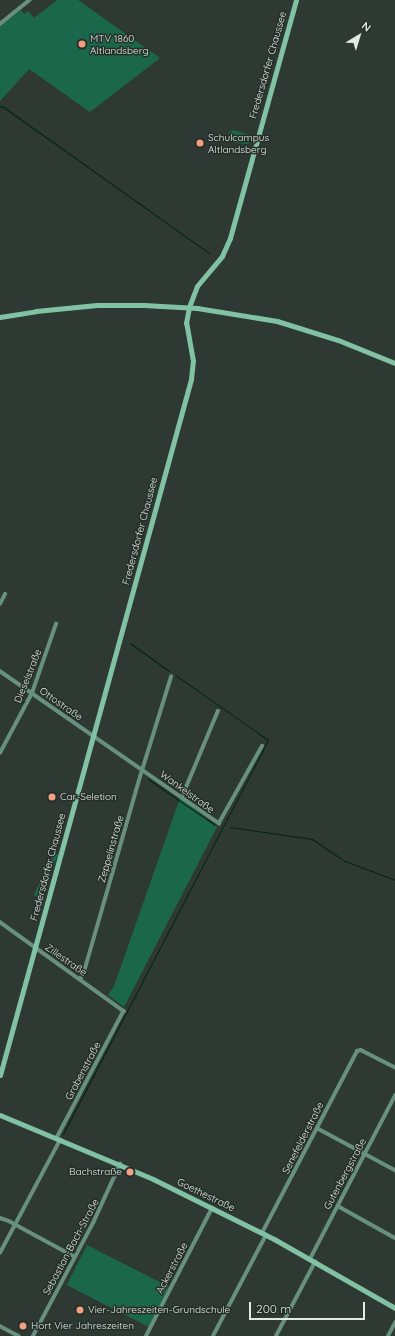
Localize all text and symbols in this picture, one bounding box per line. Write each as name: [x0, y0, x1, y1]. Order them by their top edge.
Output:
street label: Fredersdorfer Chaussee: [247, 10, 289, 120]
north arrow: [339, 16, 379, 56]
text: N: [359, 19, 374, 35]
place label: MTV 1860 Altlandsberg: [90, 32, 149, 56]
marker: MTV 1860 Altlandsberg: [77, 39, 87, 49]
place label: Schulcampus Altlandsberg: [208, 131, 269, 154]
marker: Schulcampus Altlandsberg: [195, 138, 205, 148]
street label: Fredersdorfer Chaussee: [120, 476, 160, 586]
street label: Dieselstraße: [12, 647, 44, 705]
street label: Ottostraße: [37, 685, 85, 723]
street label: Wankelstraße: [158, 768, 216, 816]
place label: Car-Seletion: [60, 791, 117, 803]
marker: Car-Seletion: [47, 792, 57, 802]
street label: Fredersdorfer Chaussee: [28, 812, 68, 922]
street label: Zeppelinstraße: [96, 814, 126, 884]
street label: Zillestraße: [43, 941, 89, 979]
street label: Grabenstraße: [63, 1040, 103, 1102]
street label: Senefelderstraße: [280, 1100, 326, 1176]
street label: Gutenbergstraße: [321, 1137, 369, 1211]
place label: Bachstraße: [69, 1166, 122, 1178]
marker: Bachstraße: [125, 1167, 135, 1177]
street label: Goethestraße: [175, 1176, 237, 1214]
street label: Sebastian-Bach-Straße: [41, 1197, 101, 1297]
street label: Ackerstraße: [154, 1241, 190, 1295]
scale bar: [251, 1294, 367, 1320]
text: 200 m: [256, 1301, 291, 1316]
place label: Vier-Jahreszeiten-Grundschule: [88, 1304, 230, 1316]
marker: Vier-Jahreszeiten-Grundschule: [75, 1305, 85, 1315]
place label: Hort Vier Jahreszeiten: [31, 1320, 134, 1332]
marker: Hort Vier Jahreszeiten: [18, 1321, 28, 1331]

